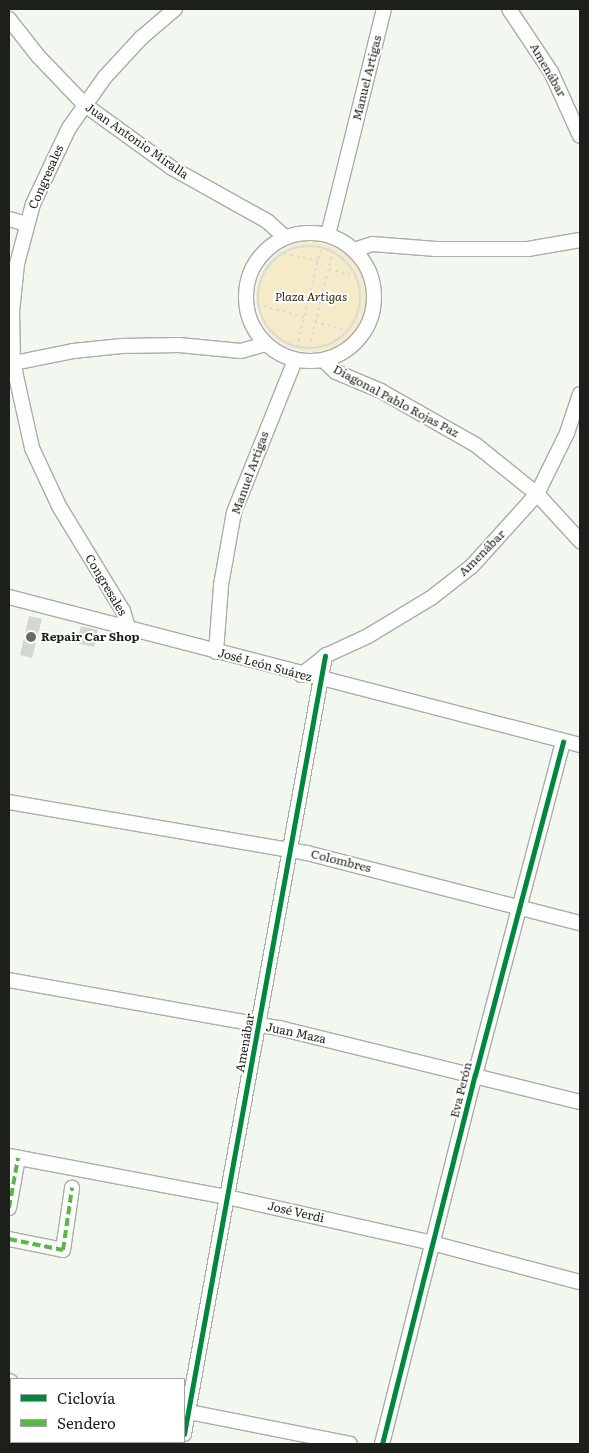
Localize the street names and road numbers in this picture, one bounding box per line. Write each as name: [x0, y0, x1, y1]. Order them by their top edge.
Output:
street label: Manuel Artigas: [349, 34, 385, 122]
street label: Amenábar: [527, 41, 569, 99]
street label: Juan Antonio Miralla: [83, 100, 191, 182]
street label: Congresales: [25, 143, 67, 211]
street label: Diagonal Pablo Rojas Paz: [331, 362, 461, 440]
street label: Manuel Artigas: [228, 430, 272, 516]
street label: Amenábar: [456, 527, 508, 579]
street label: Congresales: [82, 552, 130, 618]
street label: José León Suárez: [216, 646, 314, 684]
street label: Colombres: [309, 847, 373, 875]
street label: Amenábar: [233, 1012, 257, 1074]
street label: Juan Maza: [265, 1020, 327, 1046]
street label: Eva Perón: [447, 1061, 475, 1119]
street label: José Verdi: [266, 1198, 326, 1226]

